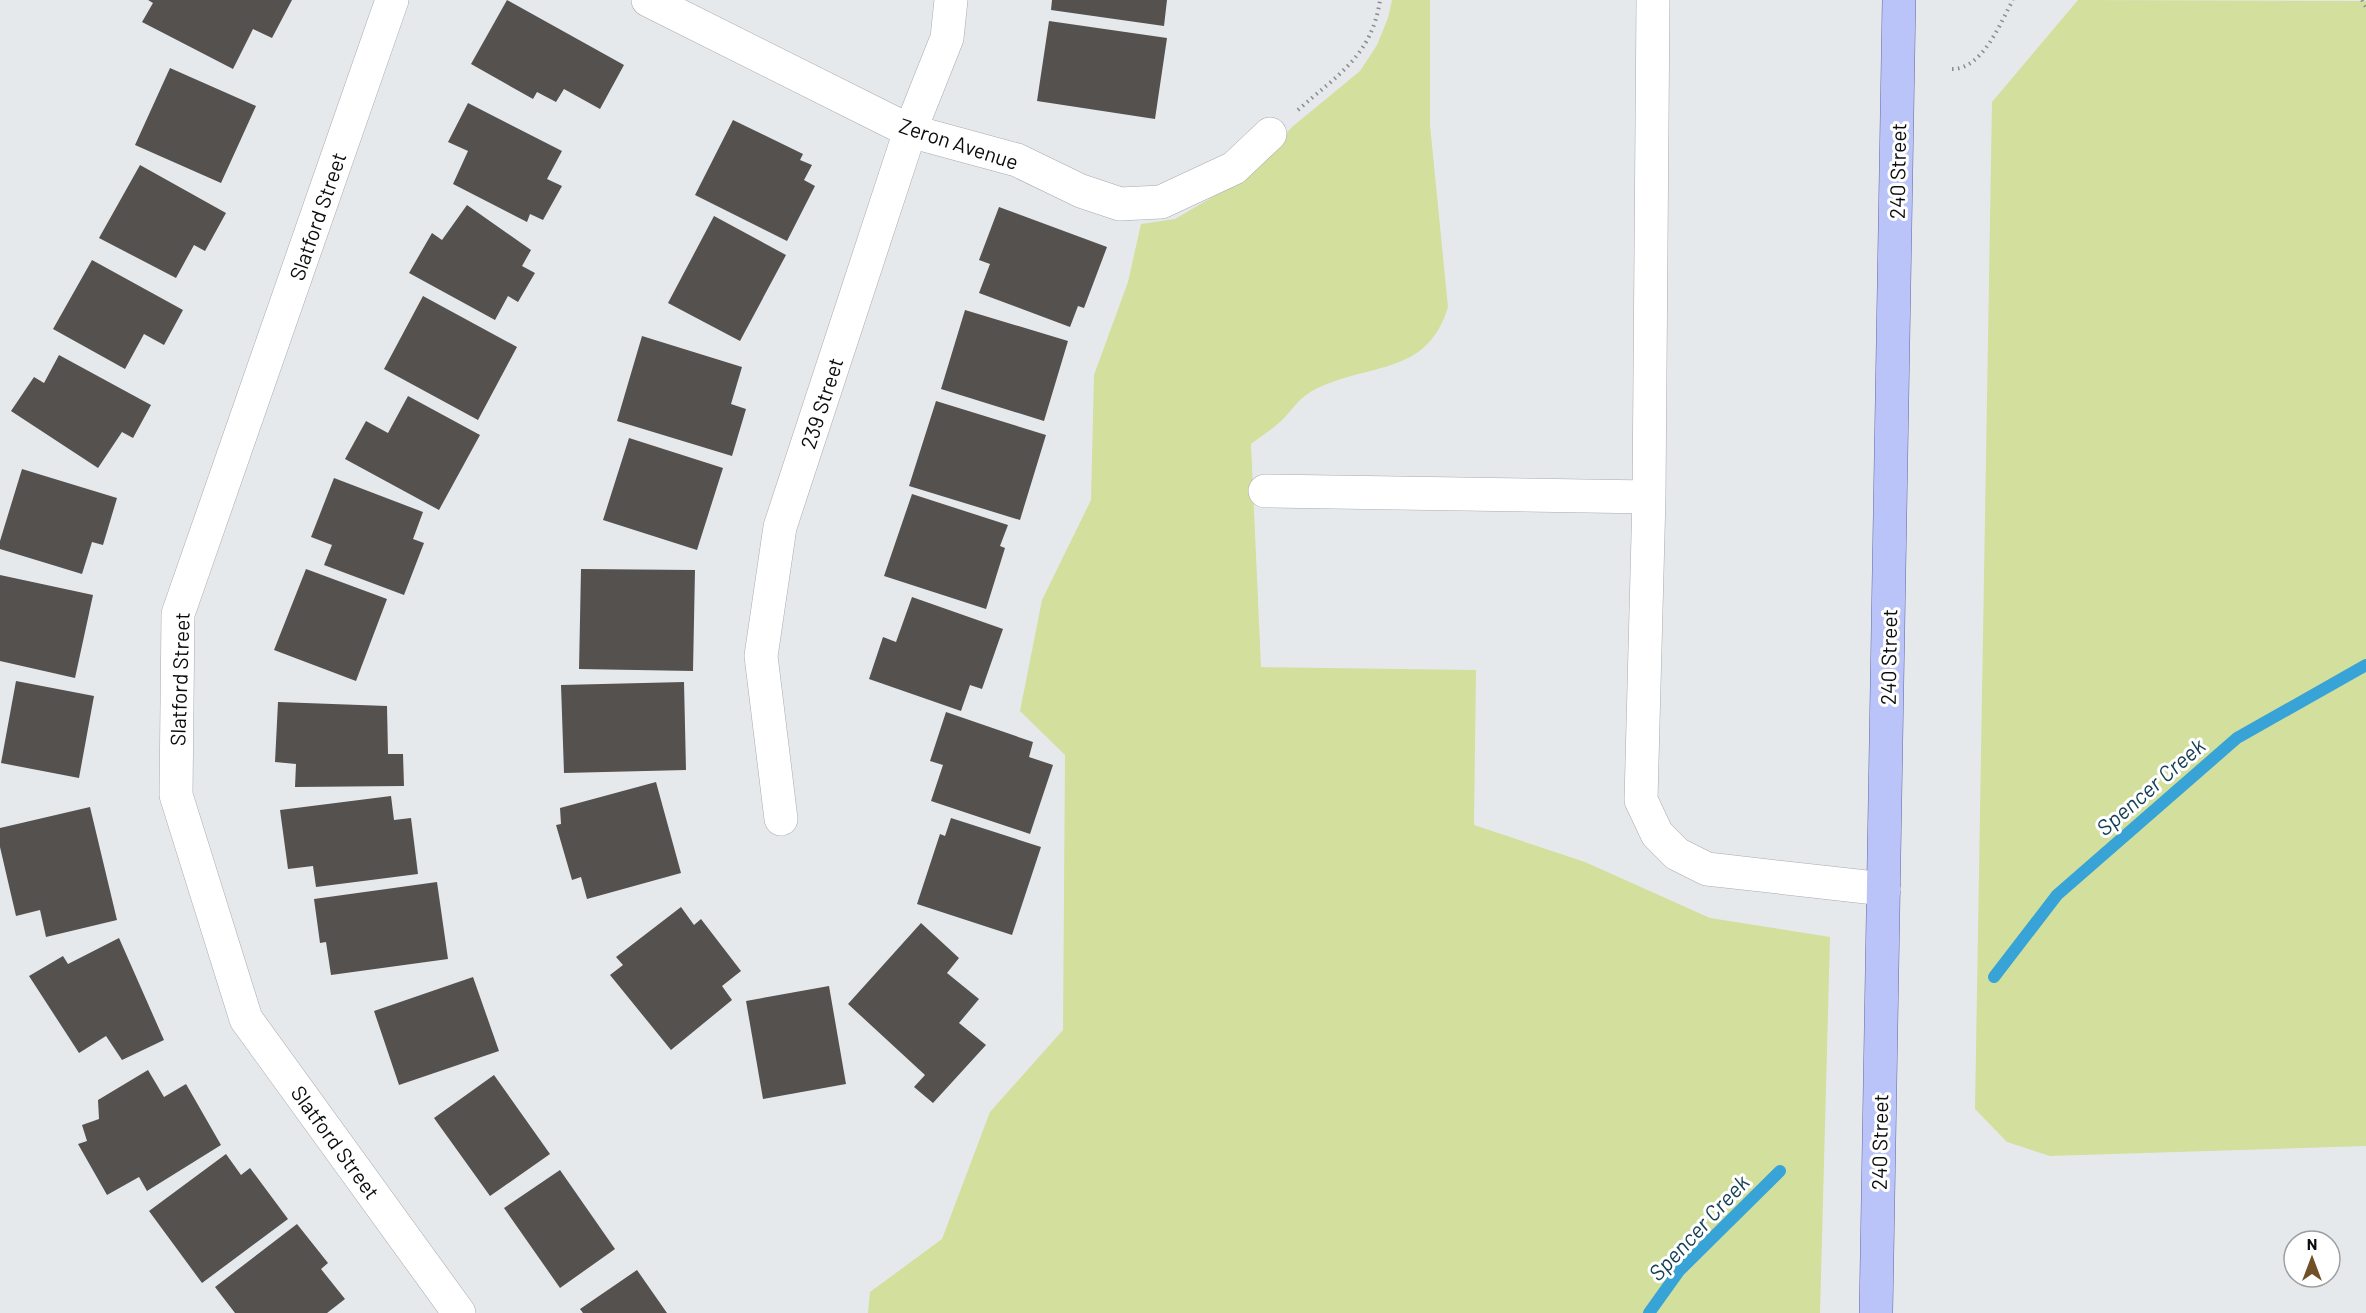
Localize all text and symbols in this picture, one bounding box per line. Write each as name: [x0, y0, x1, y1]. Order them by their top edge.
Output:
street label: Zeron Avenue: [896, 112, 1022, 174]
street label: 240 Street: [1884, 123, 1910, 219]
street label: Slatford Street: [283, 149, 351, 283]
street label: 239 Street: [795, 354, 847, 452]
street label: 240 Street: [1875, 609, 1901, 705]
street label: Slatford Street: [164, 612, 194, 746]
water label: Spencer Creek: [2090, 732, 2210, 840]
street label: Slatford Street: [287, 1081, 385, 1203]
street label: 240 Street: [1866, 1094, 1892, 1190]
water label: Spencer Creek: [1642, 1168, 1754, 1285]
north arrow: [2282, 1229, 2342, 1289]
text: N: [2307, 1234, 2317, 1253]

